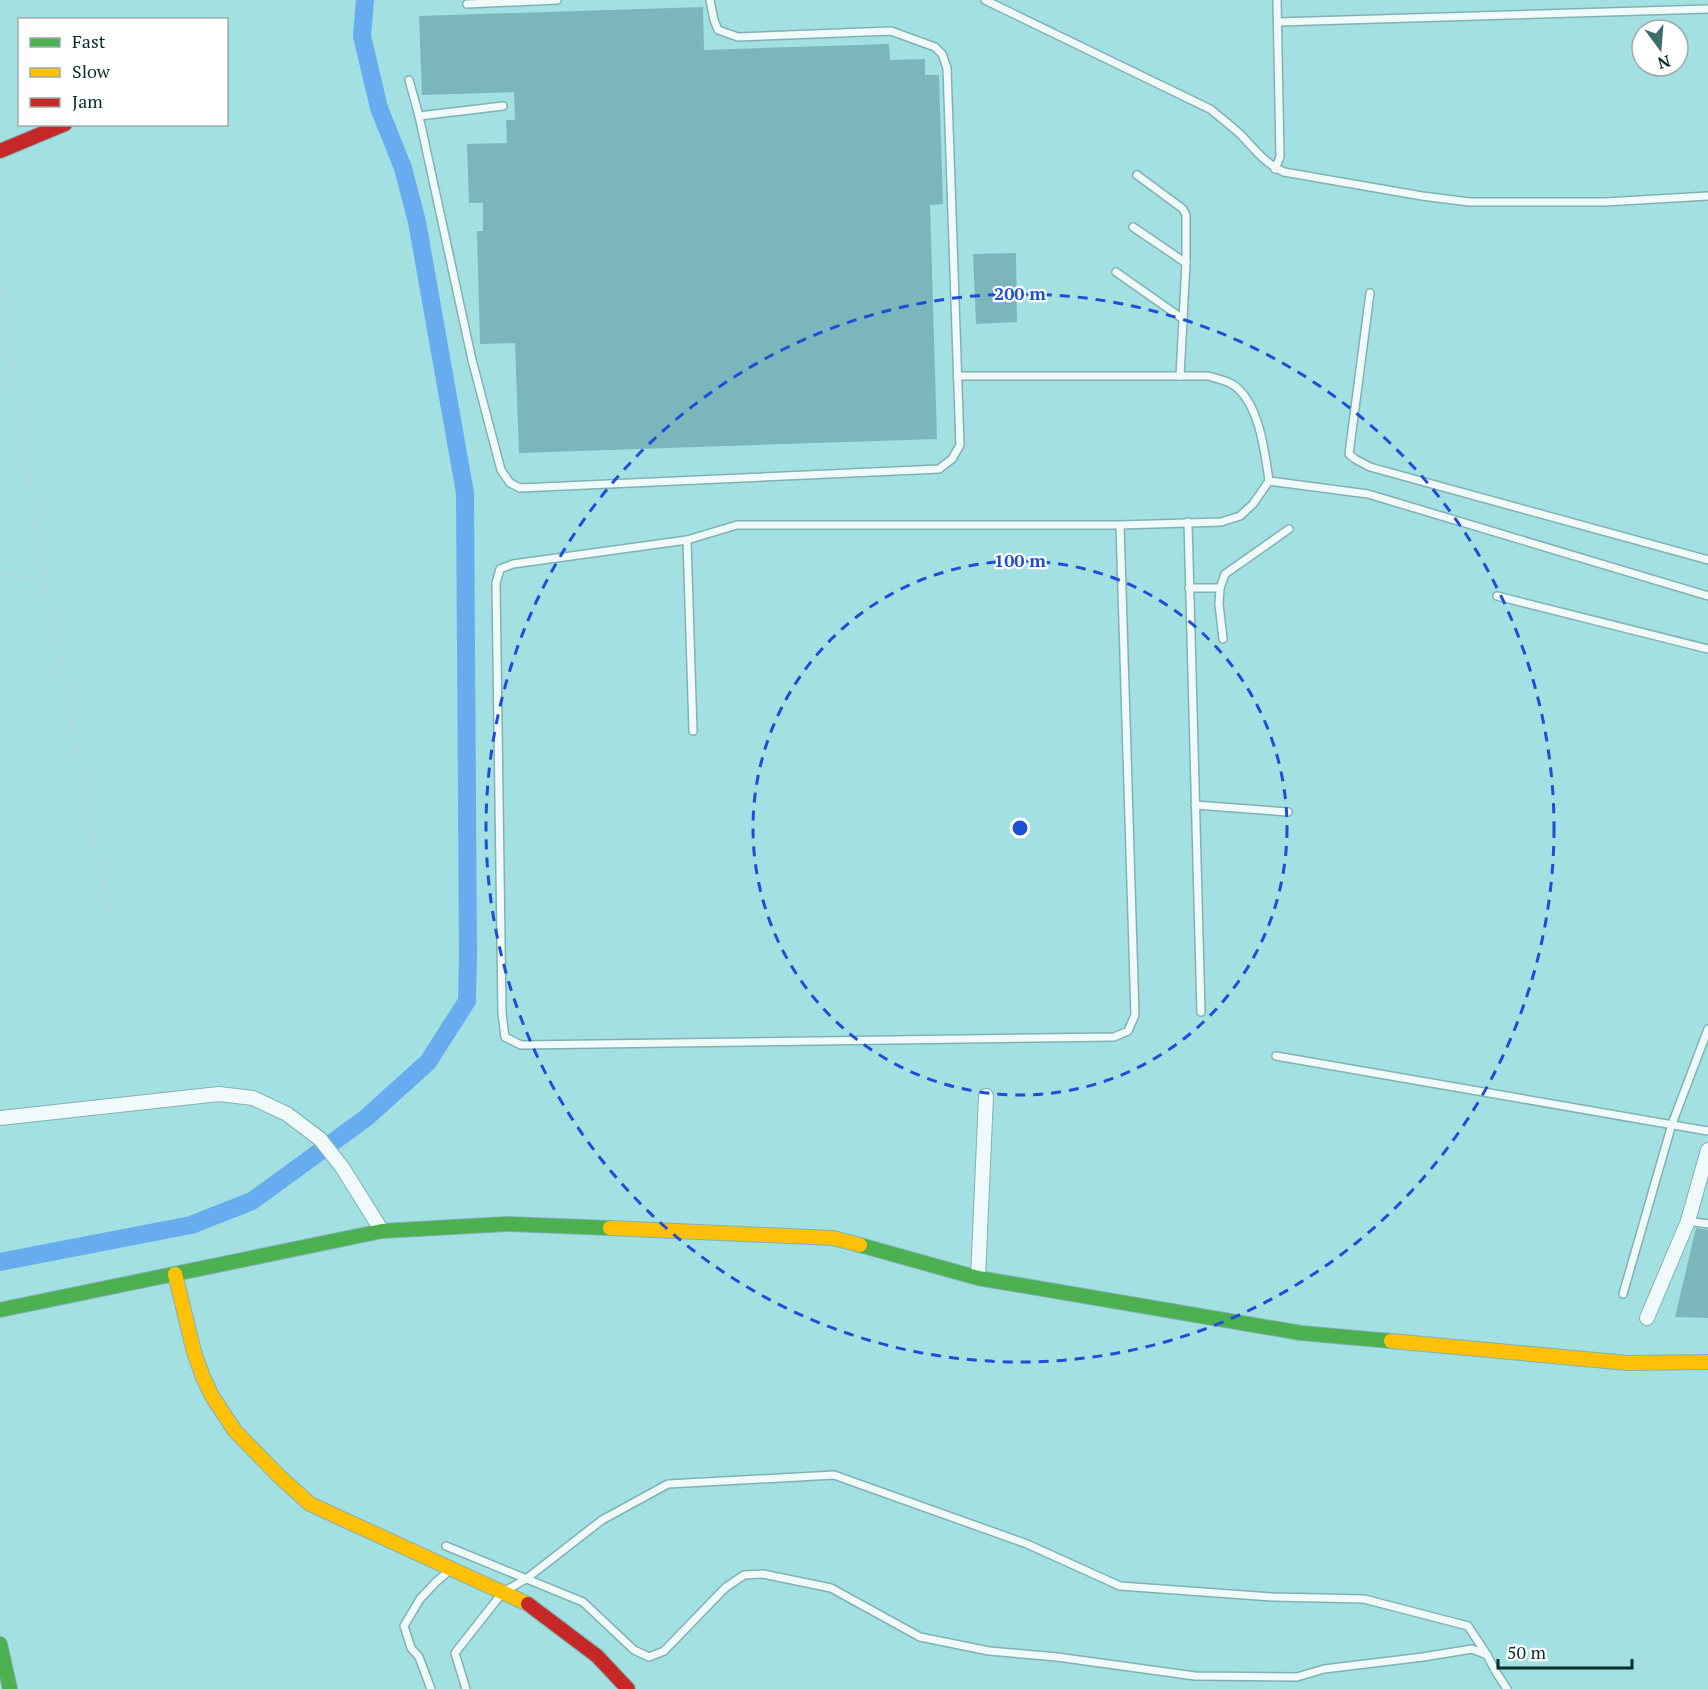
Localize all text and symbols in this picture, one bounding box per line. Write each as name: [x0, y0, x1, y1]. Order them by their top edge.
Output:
legend: [18, 18, 228, 126]
north arrow: [1630, 18, 1690, 78]
text: Fast: [72, 29, 106, 53]
text: N: [1655, 50, 1673, 75]
text: Slow: [72, 59, 111, 83]
text: Jam: [72, 89, 103, 113]
text: 200 m: [994, 281, 1046, 305]
text: 100 m: [994, 548, 1046, 572]
centre of rings: [1010, 818, 1030, 838]
scale bar: [1498, 1632, 1632, 1670]
text: 50 m: [1507, 1640, 1547, 1664]

